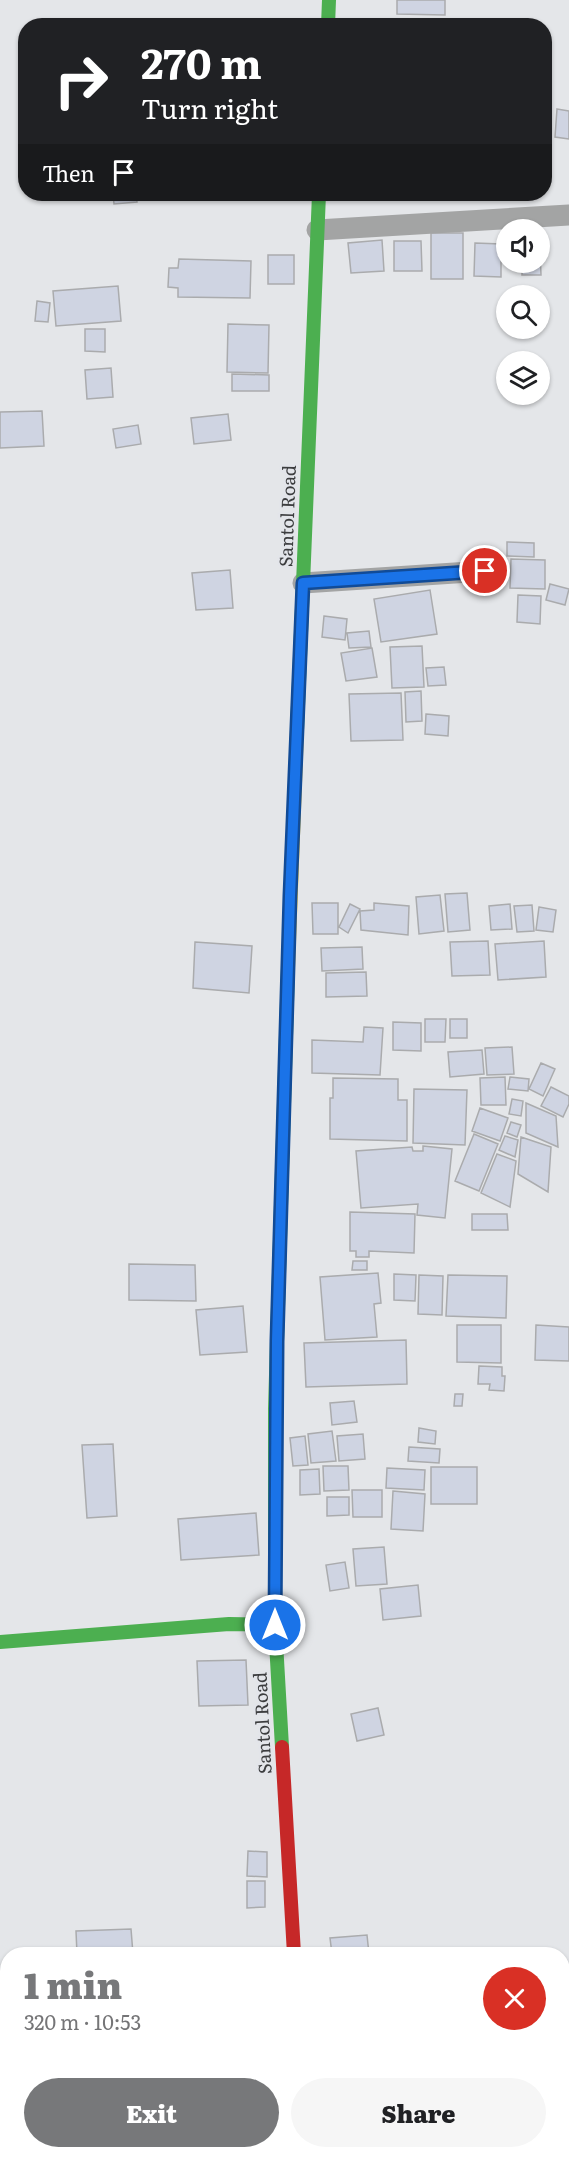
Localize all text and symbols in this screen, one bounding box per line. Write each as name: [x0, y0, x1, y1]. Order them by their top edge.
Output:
text: 270 m: [141, 30, 262, 92]
icon: right: [42, 42, 120, 120]
text: Turn right: [141, 87, 278, 127]
text: Then: [42, 156, 95, 189]
icon: arrive: [107, 156, 140, 189]
map controls: [496, 219, 550, 405]
button: sound: [496, 219, 550, 273]
button: search: [496, 285, 550, 339]
button: layers: [496, 351, 550, 405]
street label: Santol Road: [271, 464, 302, 568]
pin: [459, 545, 510, 596]
icon: arrive: [468, 554, 501, 587]
position arrow: [243, 1593, 307, 1657]
street label: Santol Road: [245, 1671, 278, 1775]
text: 1 min: [24, 1957, 122, 2010]
button: close: [483, 1967, 546, 2030]
text: 320 m · 10:53: [24, 2006, 141, 2036]
button: Exit: [24, 2078, 279, 2147]
button: Share: [291, 2078, 546, 2147]

